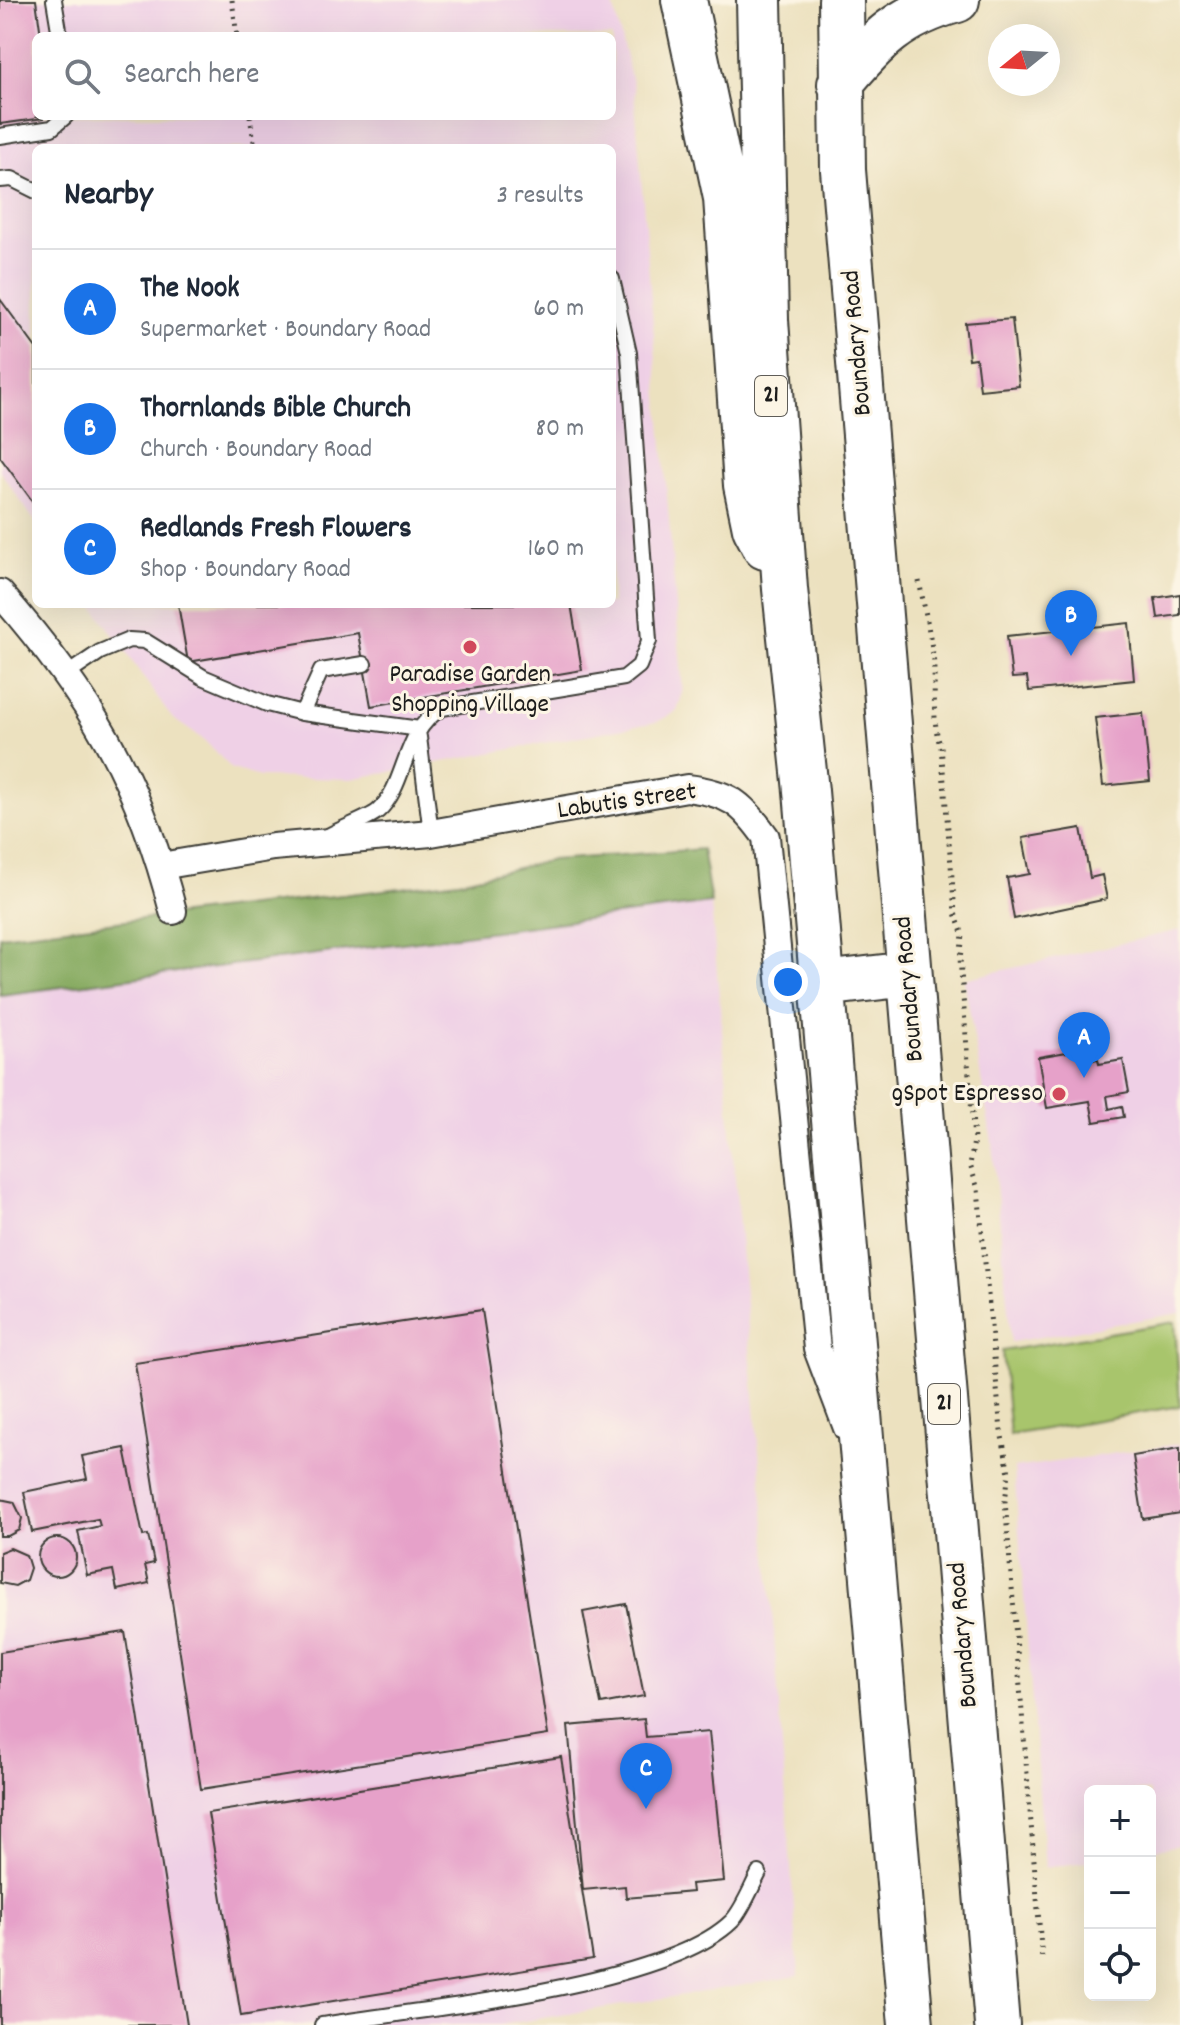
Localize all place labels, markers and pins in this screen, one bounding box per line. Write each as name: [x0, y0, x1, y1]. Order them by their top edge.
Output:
pin: B: [1045, 590, 1097, 656]
marker: Paradise Garden Shopping Village: [461, 638, 479, 656]
place label: Paradise Garden Shopping Village: [389, 657, 551, 724]
pin: A: [1058, 1012, 1110, 1078]
place label: gSpot Espresso: [892, 1076, 1043, 1113]
marker: gSpot Espresso: [1050, 1085, 1068, 1103]
pin: C: [620, 1743, 672, 1809]

